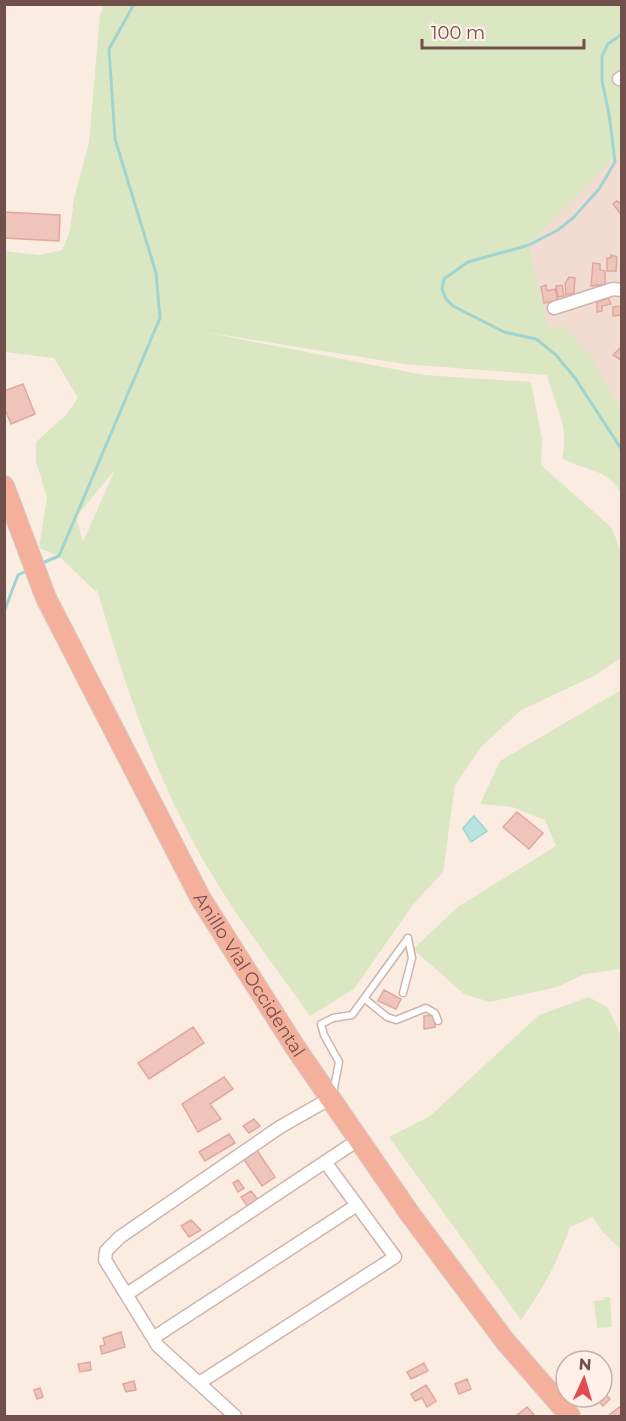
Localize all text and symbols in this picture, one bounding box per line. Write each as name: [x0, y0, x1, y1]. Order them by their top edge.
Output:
scale bar: [422, 12, 584, 50]
text: 100 m: [431, 22, 485, 44]
street label: Anillo Vial Occidental: [189, 889, 310, 1061]
north arrow: [554, 1349, 614, 1409]
text: N: [578, 1355, 592, 1374]

